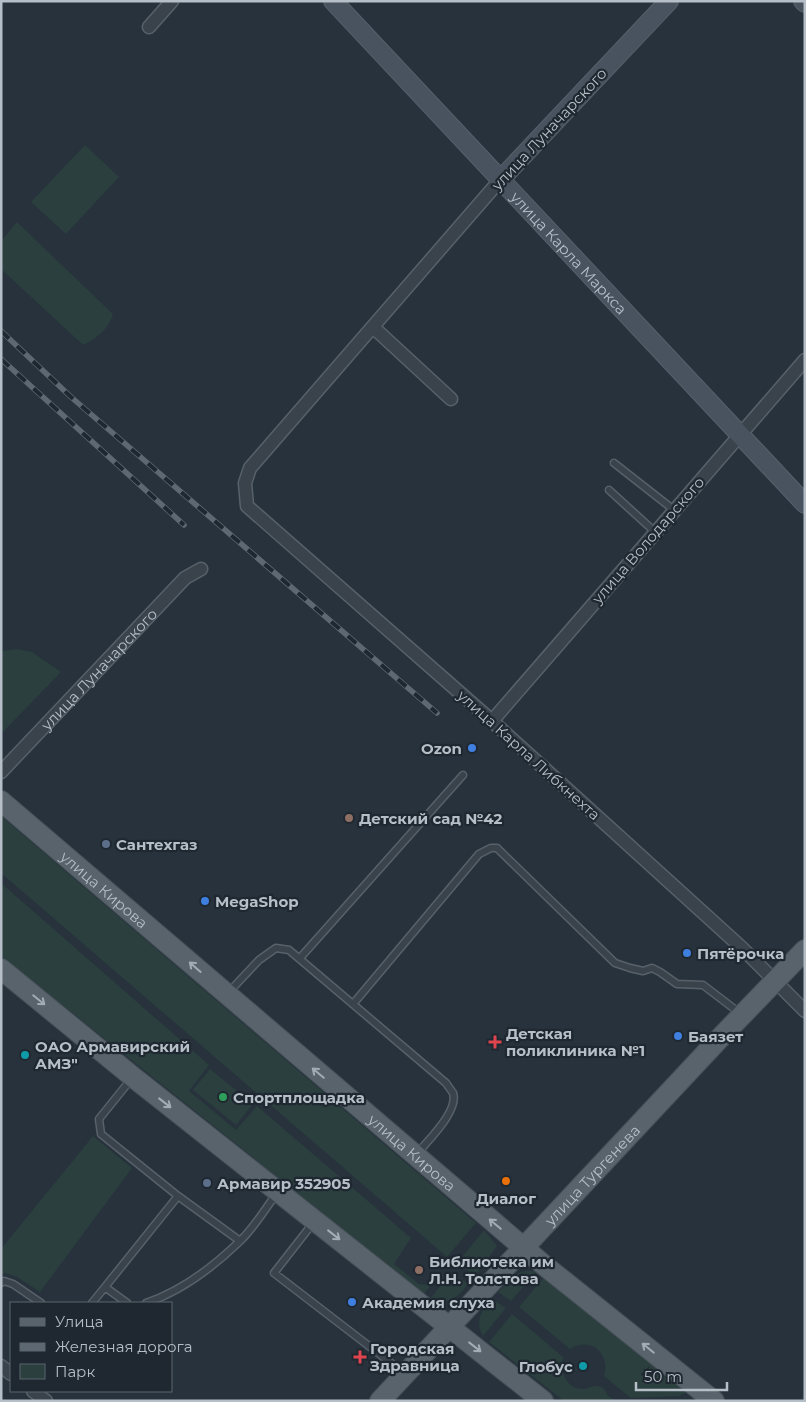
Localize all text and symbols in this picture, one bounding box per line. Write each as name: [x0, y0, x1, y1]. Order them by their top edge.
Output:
street label: улица Луначарского: [487, 64, 611, 195]
street label: улица Карла Маркса: [506, 186, 631, 318]
street label: улица Володарского: [587, 473, 708, 608]
street label: улица Луначарского: [36, 604, 161, 735]
street label: улица Карла Либкнехта: [453, 685, 604, 824]
place label: Ozon: [421, 739, 462, 758]
marker: Ozon: [466, 742, 478, 754]
place label: Детский сад №42: [359, 809, 503, 828]
marker: Детский сад №42: [343, 812, 355, 824]
place label: Сантехгаз: [116, 835, 198, 854]
marker: Сантехгаз: [100, 838, 112, 850]
street label: улица Кирова: [56, 846, 152, 932]
place label: MegaShop: [215, 892, 299, 911]
marker: MegaShop: [199, 895, 211, 907]
place label: Пятёрочка: [697, 944, 784, 963]
marker: Пятёрочка: [681, 947, 693, 959]
one-way arrow: [188, 962, 201, 973]
one-way arrow: [32, 995, 45, 1006]
place label: Детская поликлиника №1: [506, 1024, 645, 1060]
place label: Баязет: [688, 1027, 743, 1046]
marker: Баязет: [672, 1030, 684, 1042]
marker: Детская поликлиника №1: [488, 1035, 502, 1049]
place label: ОАО Армавирский АМЗ": [35, 1037, 190, 1073]
marker: ОАО Армавирский АМЗ": [19, 1049, 31, 1061]
one-way arrow: [312, 1068, 325, 1079]
place label: Спортплощадка: [233, 1088, 365, 1107]
marker: Спортплощадка: [217, 1091, 229, 1103]
one-way arrow: [158, 1097, 171, 1108]
street label: улица Кирова: [364, 1109, 460, 1195]
street label: улица Тургенева: [539, 1120, 644, 1230]
place label: Армавир 352905: [217, 1174, 350, 1193]
marker: Диалог: [500, 1175, 512, 1187]
marker: Армавир 352905: [201, 1177, 213, 1189]
place label: Диалог: [476, 1189, 536, 1208]
one-way arrow: [489, 1218, 502, 1229]
one-way arrow: [327, 1230, 340, 1241]
place label: Библиотека им Л.Н. Толстова: [429, 1252, 554, 1288]
marker: Библиотека им Л.Н. Толстова: [413, 1264, 425, 1276]
place label: Академия слуха: [362, 1293, 495, 1312]
marker: Академия слуха: [346, 1296, 358, 1308]
legend: [10, 1302, 172, 1392]
text: Улица: [55, 1312, 103, 1331]
text: Железная дорога: [55, 1337, 192, 1356]
place label: Городская Здравница: [369, 1339, 460, 1375]
one-way arrow: [468, 1342, 481, 1353]
one-way arrow: [642, 1343, 655, 1354]
marker: Городская Здравница: [354, 1351, 366, 1363]
place label: Глобус: [519, 1357, 573, 1376]
marker: Глобус: [577, 1360, 589, 1372]
scale bar: [636, 1360, 727, 1392]
text: Парк: [55, 1362, 95, 1381]
text: 50 m: [644, 1367, 682, 1386]

